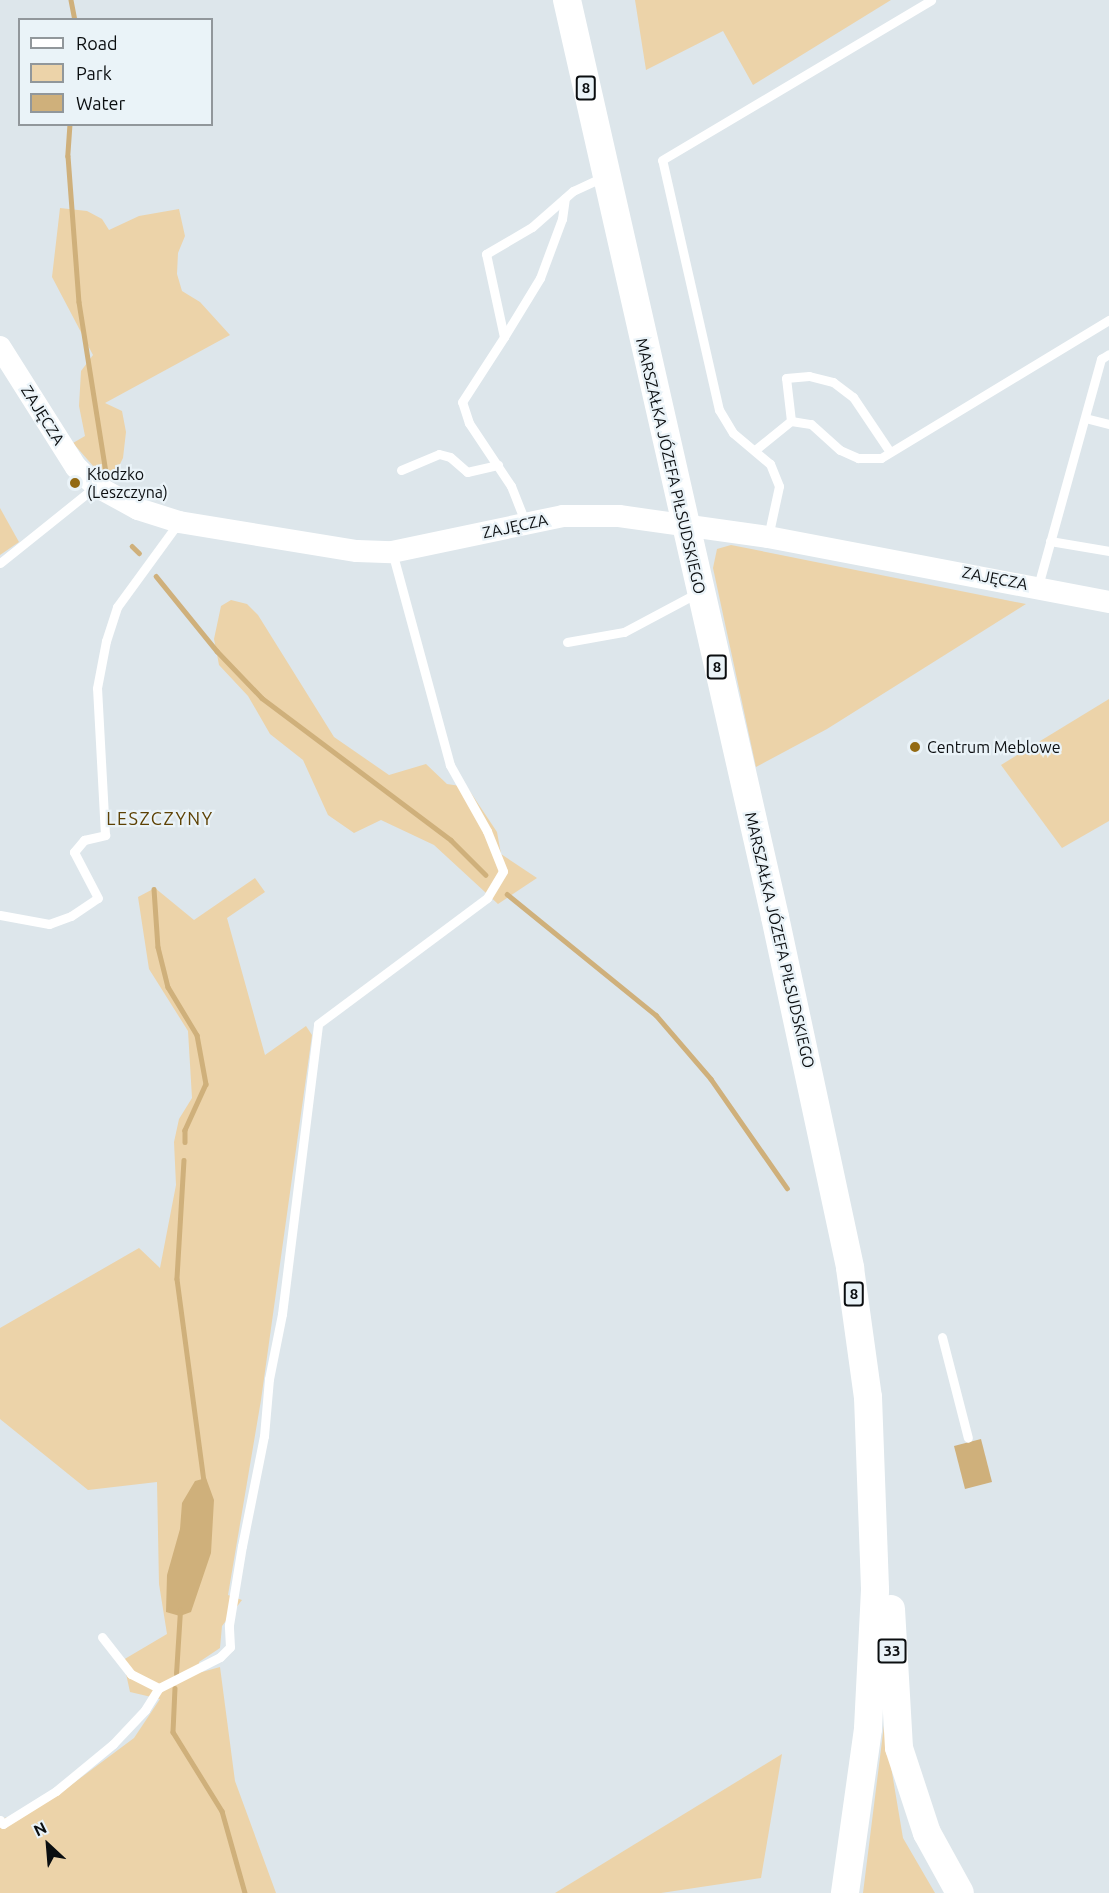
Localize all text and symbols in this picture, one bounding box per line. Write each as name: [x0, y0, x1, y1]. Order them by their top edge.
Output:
legend: [18, 18, 213, 126]
text: Road: [76, 33, 118, 53]
text: Park: [76, 63, 112, 83]
road number: 8: [576, 76, 596, 100]
text: Water: [76, 93, 125, 113]
street label: MARSZAŁKA JÓZEFA PIŁSUDSKIEGO: [632, 336, 710, 596]
street label: ZAJĘCZA: [17, 382, 69, 448]
place label: Kłodzko (Leszczyna): [87, 464, 168, 502]
marker: Kłodzko (Leszczyna): [68, 476, 82, 490]
street label: ZAJĘCZA: [480, 510, 550, 542]
street label: ZAJĘCZA: [961, 562, 1029, 594]
road number: 8: [706, 655, 728, 679]
place label: Centrum Meblowe: [927, 737, 1061, 757]
marker: Centrum Meblowe: [908, 740, 922, 754]
district label: LESZCZYNY: [106, 807, 214, 829]
street label: MARSZAŁKA JÓZEFA PIŁSUDSKIEGO: [741, 810, 819, 1070]
road number: 8: [844, 1282, 864, 1306]
road number: 33: [877, 1639, 907, 1663]
north arrow: [18, 1815, 78, 1875]
text: N: [31, 1818, 49, 1840]

